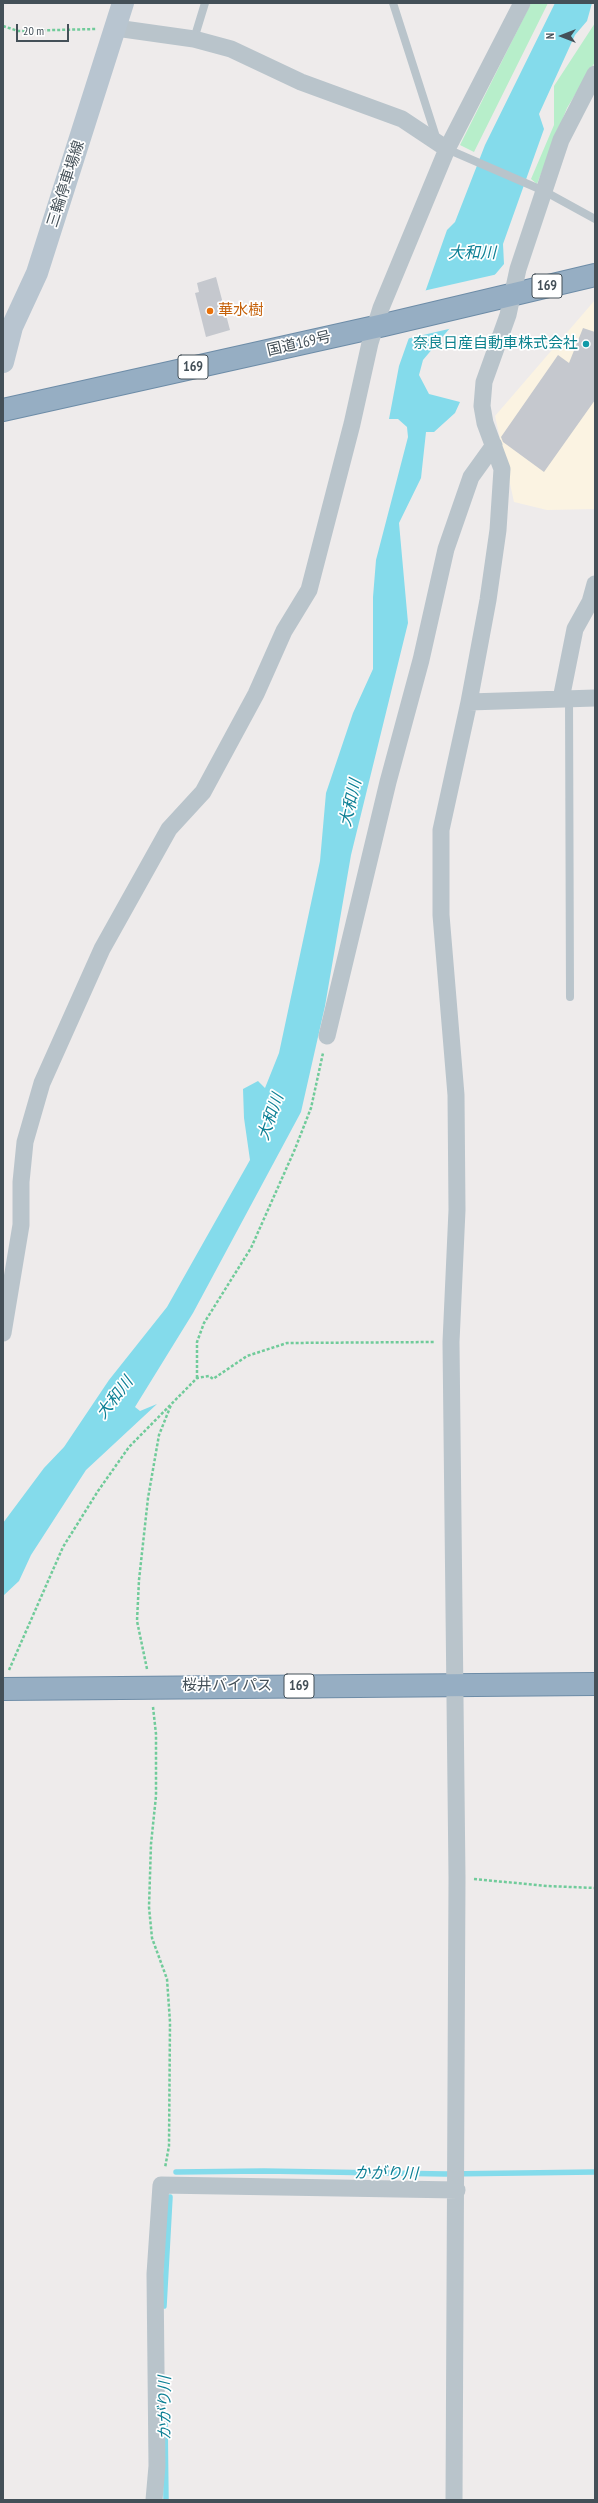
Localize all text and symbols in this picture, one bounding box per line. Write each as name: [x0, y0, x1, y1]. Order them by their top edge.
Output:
scale bar: [18, 16, 71, 42]
north arrow: [542, 16, 582, 56]
text: 20 m: [23, 23, 44, 38]
text: N: [543, 33, 557, 39]
street label: 三輪停車場線: [44, 138, 88, 230]
water label: 大和川: [448, 243, 496, 263]
road number: 169: [532, 274, 562, 298]
place label: 華水樹: [218, 302, 263, 320]
marker: 華水樹: [205, 306, 215, 316]
street label: 国道169号: [265, 328, 333, 360]
place label: 奈良日産自動車株式会社: [413, 335, 578, 353]
marker: 奈良日産自動車株式会社: [581, 339, 591, 349]
road number: 169: [178, 355, 208, 379]
water label: 大和川: [336, 777, 366, 829]
water label: 大和川: [254, 1091, 288, 1143]
water label: 大和川: [93, 1373, 137, 1423]
road number: 169: [284, 1674, 314, 1698]
street label: 桜井バイパス: [182, 1677, 272, 1695]
water label: かがり川: [354, 2164, 418, 2184]
water label: かがり川: [155, 2376, 175, 2440]

